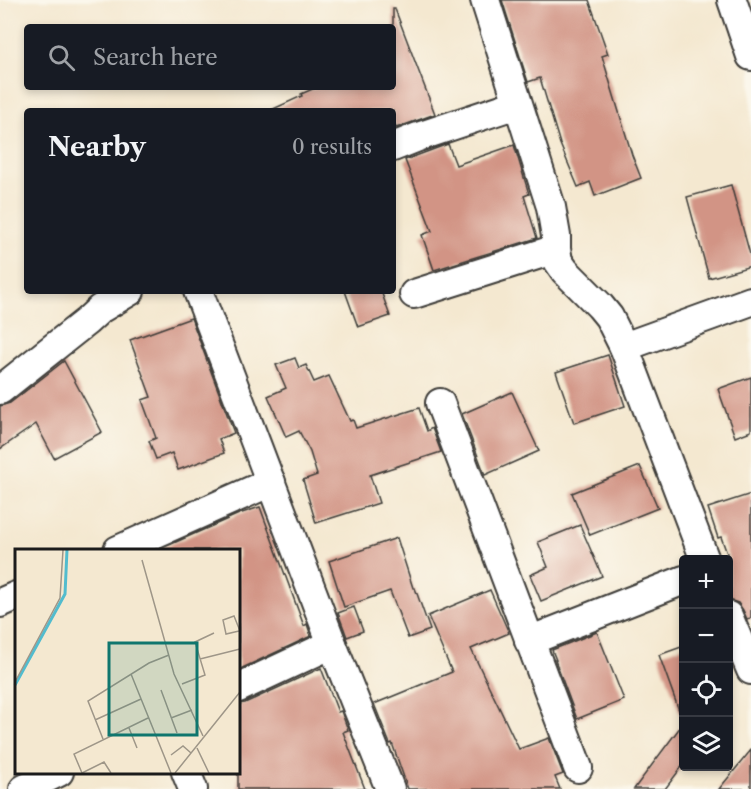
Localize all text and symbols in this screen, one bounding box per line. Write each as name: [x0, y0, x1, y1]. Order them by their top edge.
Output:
search box: [24, 24, 396, 90]
icon: search: [45, 41, 78, 74]
text: Search here: [93, 44, 218, 71]
text: Nearby: [48, 131, 146, 163]
text: 0 results: [292, 135, 372, 159]
inset map: [15, 549, 240, 774]
map controls: [679, 555, 733, 771]
button: +: [679, 555, 733, 609]
button: −: [679, 609, 733, 663]
button: locate: [679, 663, 733, 717]
button: layers: [679, 717, 733, 771]

